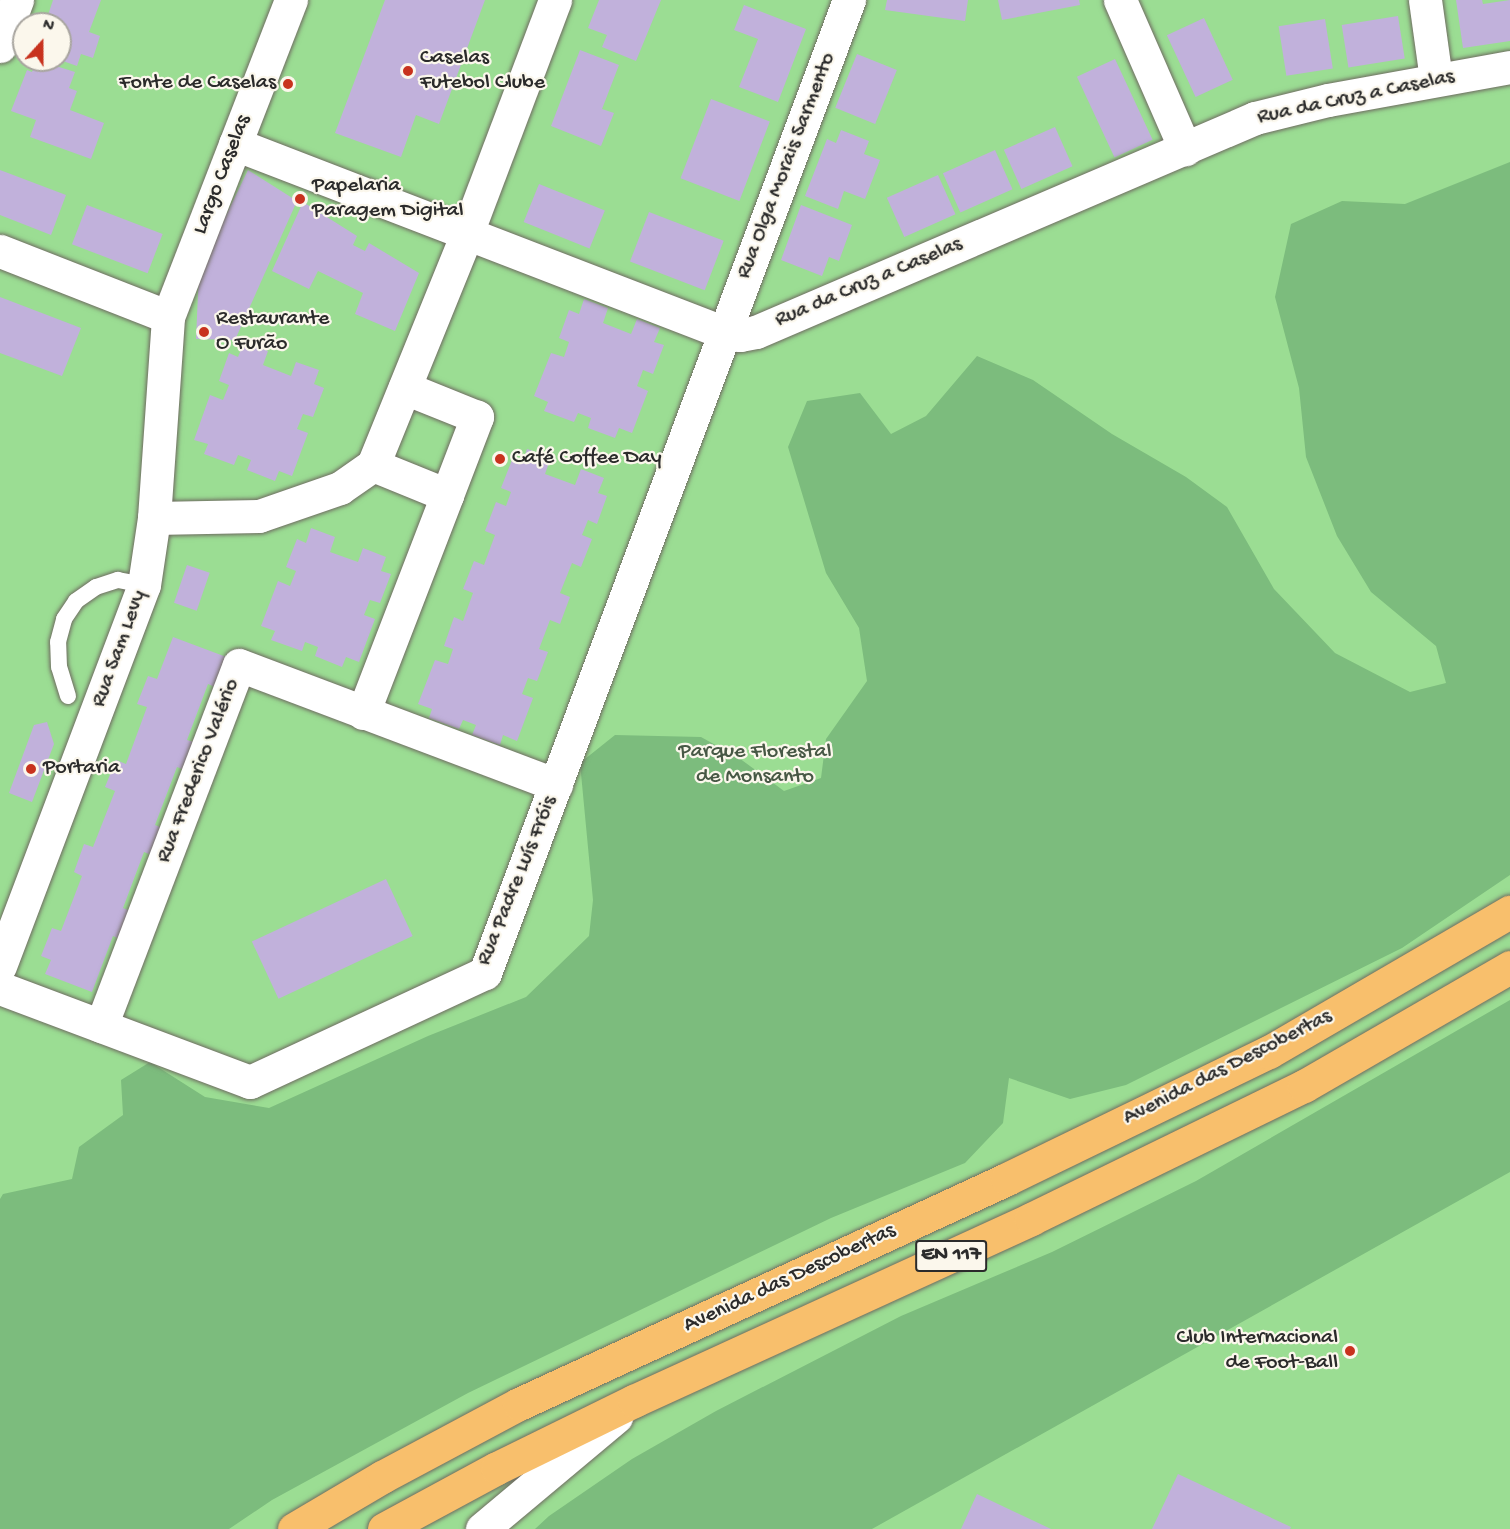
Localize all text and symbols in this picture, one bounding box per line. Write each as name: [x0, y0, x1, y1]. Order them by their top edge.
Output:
north arrow: [12, 12, 72, 72]
text: N: [40, 16, 56, 37]
place label: Caselas Futebol Clube: [420, 45, 545, 96]
street label: Rua Olga Morais Sarmento: [732, 49, 842, 283]
marker: Caselas Futebol Clube: [401, 64, 415, 78]
street label: Rua da Cruz a Caselas: [1255, 64, 1457, 132]
place label: Fonte de Caselas: [119, 71, 276, 97]
marker: Fonte de Caselas: [281, 77, 295, 91]
street label: Largo Caselas: [188, 111, 258, 239]
place label: Papelaria Paragem Digital: [312, 173, 463, 224]
marker: Papelaria Paragem Digital: [293, 192, 307, 206]
street label: Rua da Cruz a Caselas: [771, 232, 967, 334]
place label: Restaurante O Furão: [216, 306, 329, 358]
marker: Restaurante O Furão: [197, 325, 211, 339]
place label: Café Coffee Day: [512, 446, 662, 472]
marker: Café Coffee Day: [493, 452, 507, 466]
street label: Rua Sam Levy: [87, 587, 153, 711]
street label: Rua Frederico Valério: [152, 675, 246, 867]
park label: Parque Florestal de Monsanto: [678, 739, 832, 790]
place label: Portaria: [43, 756, 120, 782]
marker: Portaria: [24, 762, 38, 776]
street label: Rua Padre Luís Fróis: [472, 792, 564, 970]
street label: Avenida das Descobertas: [1119, 1004, 1337, 1132]
street label: Avenida das Descobertas: [680, 1218, 900, 1340]
road number: EN 117: [915, 1238, 987, 1274]
place label: Club Internacional de Foot-Ball: [1176, 1325, 1338, 1376]
marker: Club Internacional de Foot-Ball: [1343, 1344, 1357, 1358]

